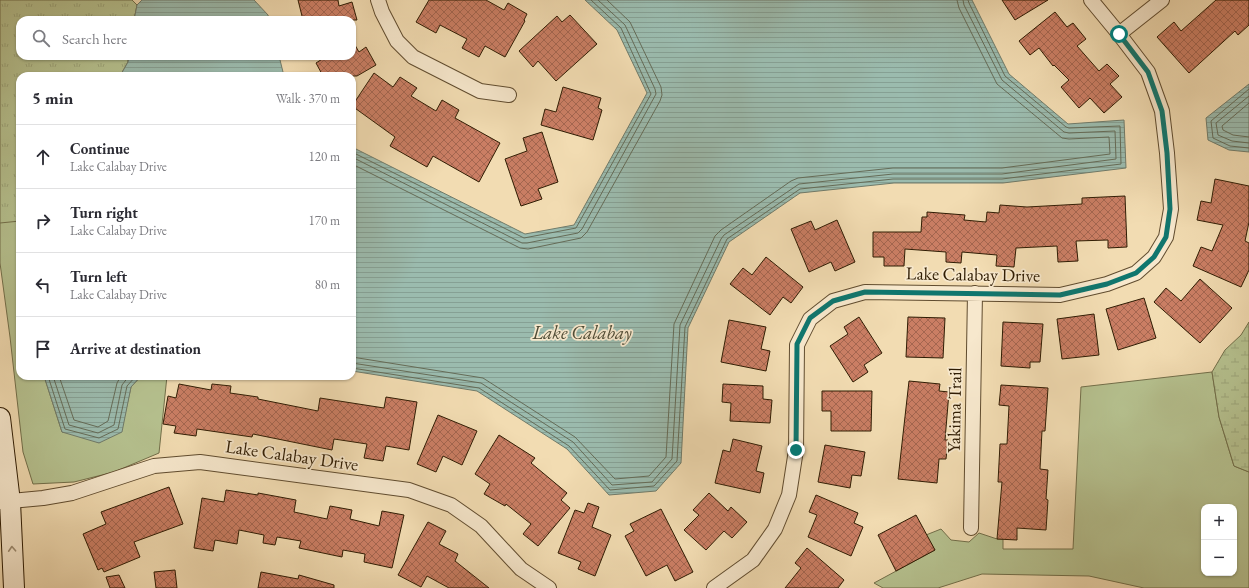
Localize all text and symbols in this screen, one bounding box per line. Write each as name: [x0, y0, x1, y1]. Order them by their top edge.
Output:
search box: [16, 16, 356, 60]
route start: [1110, 25, 1128, 43]
icon: search: [30, 27, 52, 49]
text: Search here: [62, 29, 127, 48]
text: 5 min: [32, 87, 73, 109]
text: Walk · 370 m: [276, 90, 340, 107]
text: Continue: [70, 139, 130, 158]
icon: ahead: [32, 146, 54, 168]
text: 120 m: [309, 148, 340, 165]
text: Lake Calabay Drive: [70, 158, 167, 175]
text: Turn right: [70, 203, 138, 222]
icon: right: [32, 210, 54, 232]
text: 170 m: [309, 212, 340, 229]
text: Lake Calabay Drive: [70, 222, 167, 239]
street label: Lake Calabay Drive: [906, 261, 1040, 287]
text: Turn left: [70, 267, 127, 286]
icon: left: [32, 274, 54, 296]
text: 80 m: [315, 276, 340, 293]
text: Lake Calabay Drive: [70, 286, 167, 303]
water label: Lake Calabay: [531, 320, 632, 345]
icon: arrive: [32, 338, 54, 360]
text: Arrive at destination: [70, 339, 201, 358]
street label: Yakima Trail: [942, 367, 966, 453]
street label: Lake Calabay Drive: [224, 434, 360, 476]
route end: [787, 441, 805, 459]
map controls: [1201, 504, 1237, 576]
button: +: [1201, 504, 1237, 540]
button: −: [1201, 540, 1237, 576]
one-way arrow: [8, 546, 17, 552]

